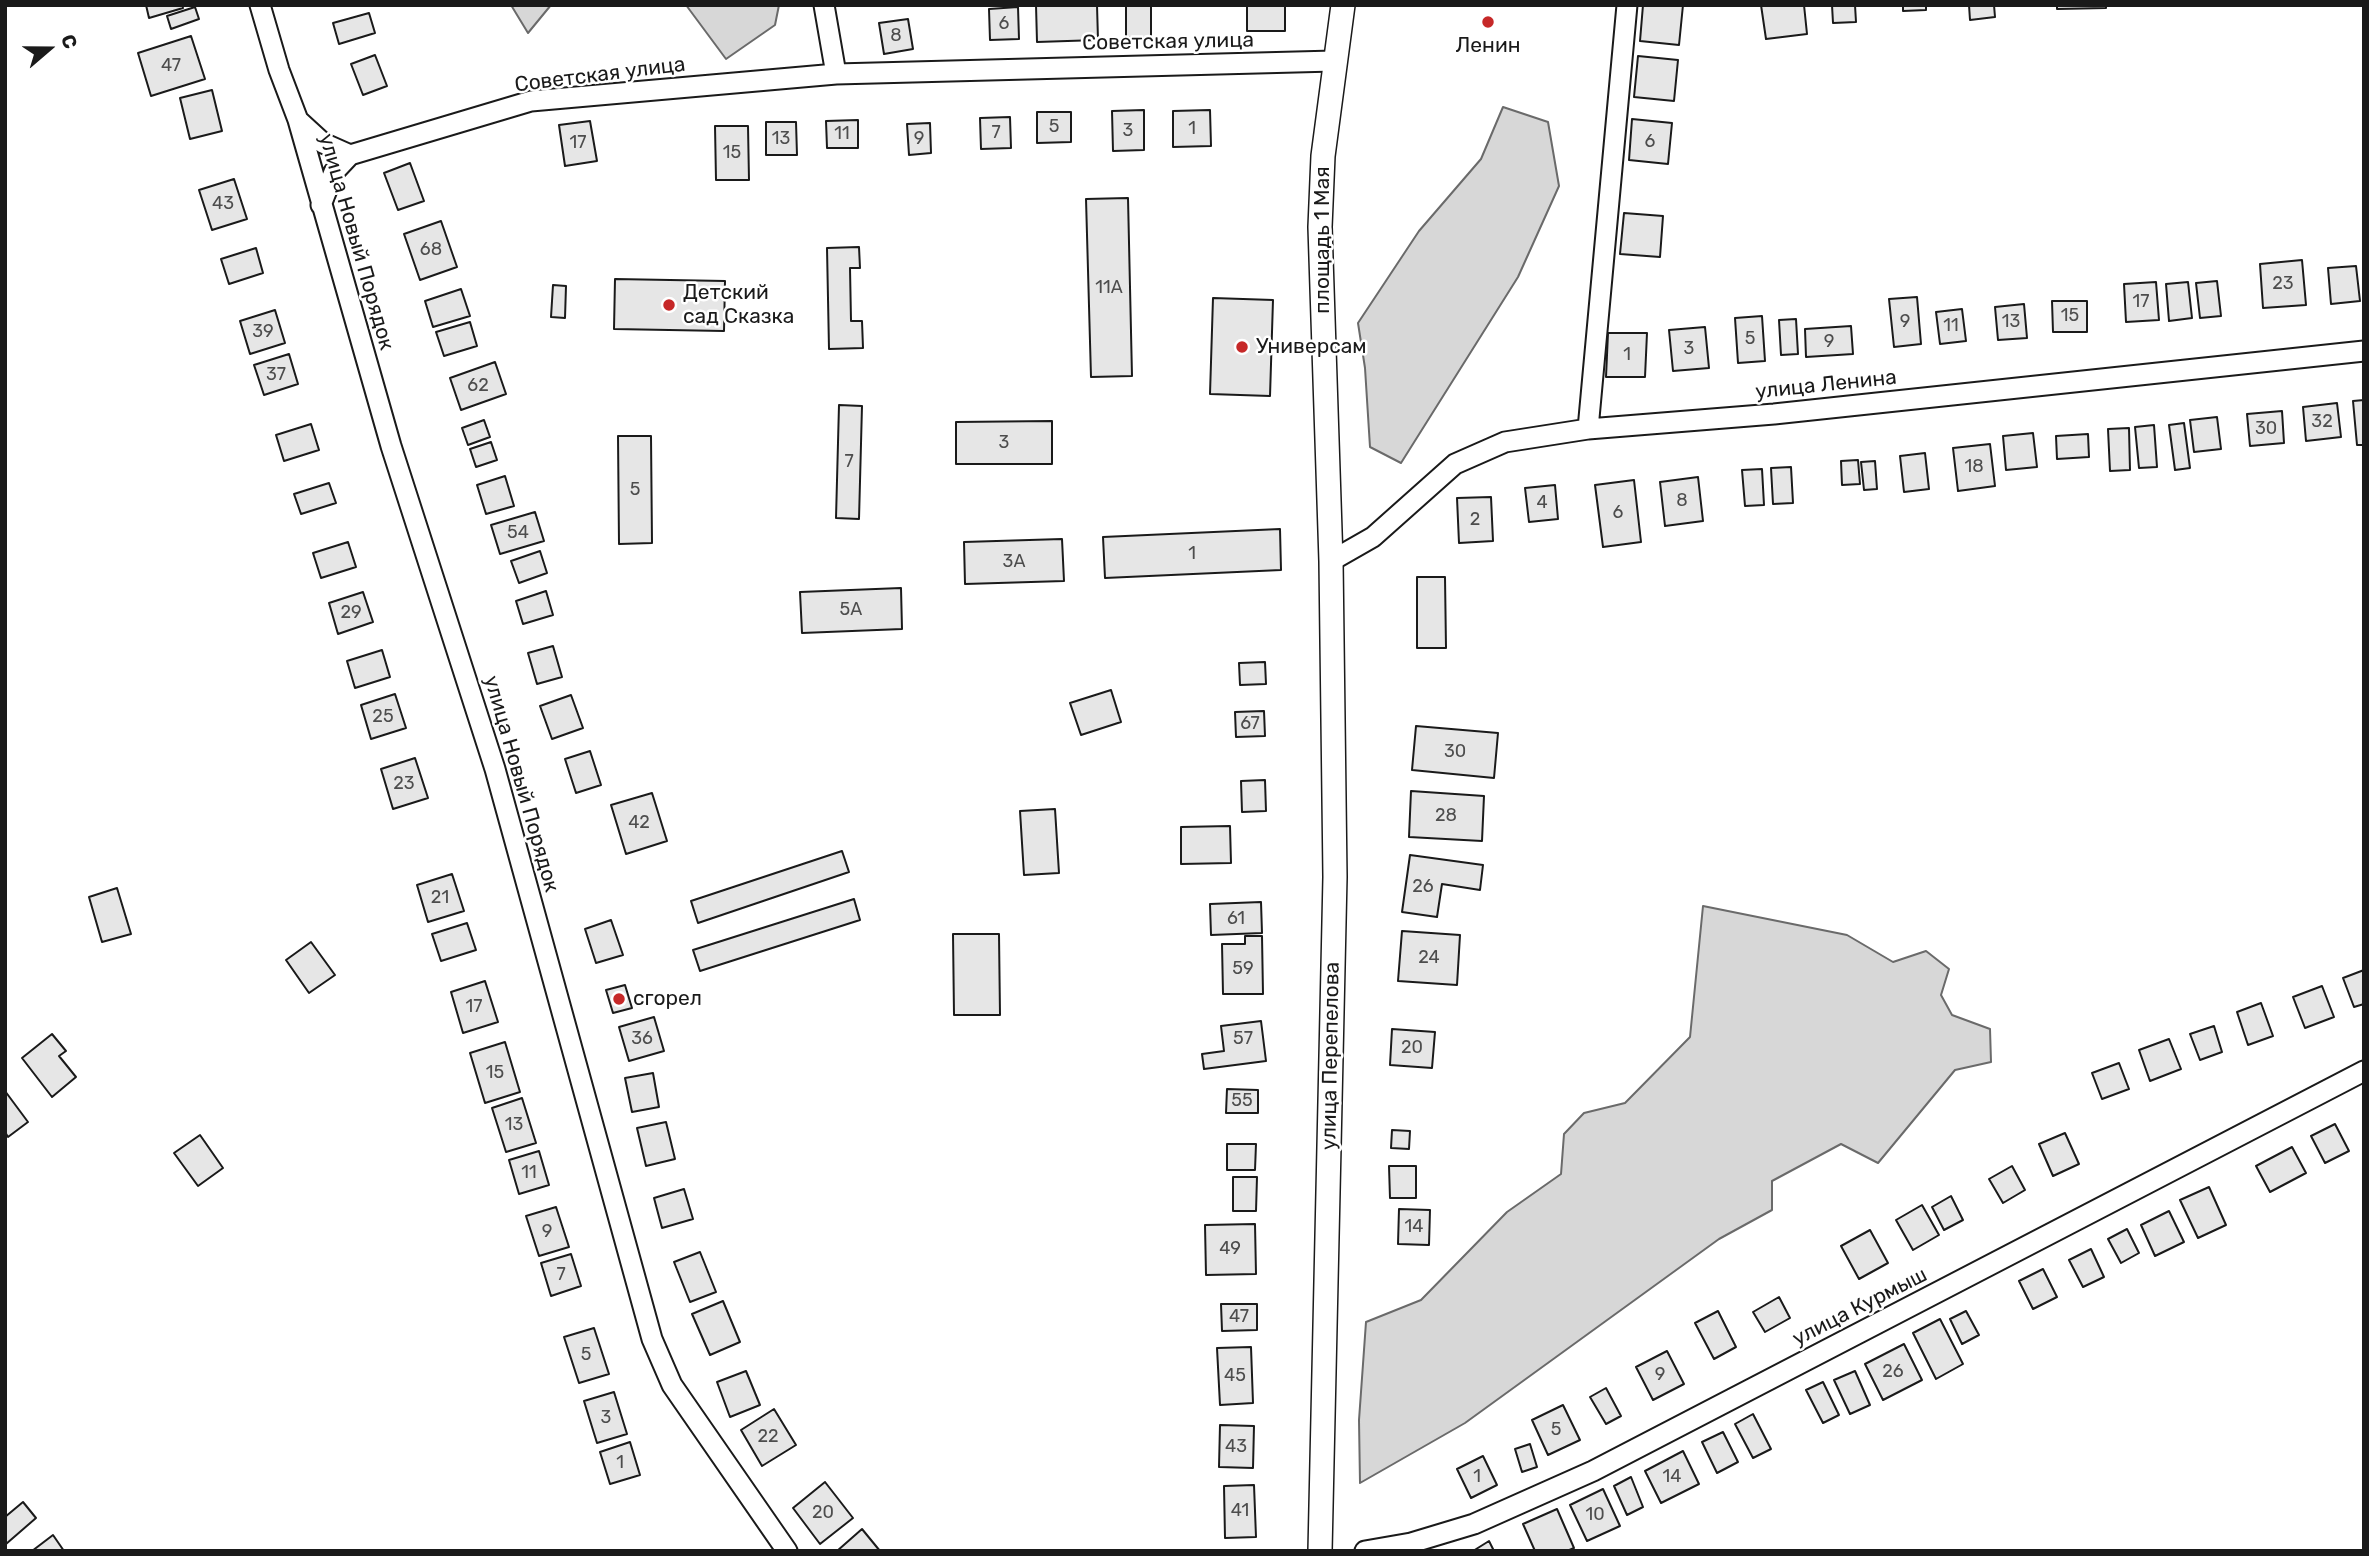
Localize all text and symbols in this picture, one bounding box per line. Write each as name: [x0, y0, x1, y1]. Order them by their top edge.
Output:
house number: 6: [999, 13, 1009, 35]
north arrow: [14, 14, 84, 84]
marker: Ленин: [1480, 14, 1496, 30]
house number: 8: [890, 25, 902, 47]
street label: Советская улица: [1082, 28, 1254, 56]
text: С: [56, 31, 82, 52]
place label: Ленин: [1456, 33, 1520, 59]
street label: Советская улица: [513, 52, 687, 98]
house number: 47: [161, 55, 181, 77]
house number: 5: [1049, 116, 1059, 138]
house number: 1: [1188, 118, 1196, 140]
house number: 3: [1123, 120, 1133, 142]
house number: 7: [991, 122, 1001, 144]
house number: 11: [834, 123, 850, 145]
house number: 13: [772, 128, 790, 150]
house number: 9: [914, 128, 924, 150]
street label: улица Новый Порядок: [313, 131, 399, 353]
house number: 6: [1645, 131, 1655, 153]
house number: 17: [570, 132, 586, 154]
house number: 15: [723, 142, 741, 164]
street label: площадь 1 Мая: [1310, 166, 1336, 314]
house number: 43: [212, 193, 234, 215]
house number: 68: [420, 239, 442, 261]
house number: 23: [2272, 273, 2294, 295]
house number: 11А: [1095, 277, 1123, 299]
place label: Детский сад Сказка: [683, 280, 794, 330]
house number: 17: [2133, 291, 2149, 313]
marker: Детский сад Сказка: [661, 297, 677, 313]
house number: 15: [2061, 305, 2079, 327]
house number: 9: [1900, 311, 1910, 333]
house number: 13: [2002, 311, 2020, 333]
house number: 11: [1943, 315, 1959, 337]
house number: 39: [252, 321, 274, 343]
house number: 5: [1745, 328, 1755, 350]
house number: 9: [1824, 331, 1834, 353]
place label: Универсам: [1256, 334, 1367, 360]
house number: 3: [1684, 338, 1694, 360]
marker: Универсам: [1234, 339, 1250, 355]
house number: 1: [1623, 344, 1631, 366]
house number: 37: [266, 364, 286, 386]
street label: улица Ленина: [1754, 365, 1898, 405]
house number: 62: [467, 375, 489, 397]
house number: 32: [2311, 411, 2333, 433]
house number: 30: [2255, 418, 2277, 440]
house number: 3: [999, 432, 1009, 454]
house number: 7: [844, 451, 854, 473]
house number: 18: [1964, 456, 1984, 478]
house number: 5: [630, 479, 640, 501]
house number: 8: [1676, 490, 1688, 512]
house number: 4: [1536, 492, 1548, 514]
house number: 6: [1613, 502, 1623, 524]
house number: 2: [1470, 509, 1480, 531]
house number: 54: [507, 522, 529, 544]
house number: 1: [1188, 543, 1196, 565]
house number: 3А: [1003, 551, 1025, 573]
house number: 5А: [840, 599, 862, 621]
house number: 29: [340, 602, 362, 624]
street label: улица Новый Порядок: [478, 673, 564, 895]
house number: 25: [372, 706, 394, 728]
house number: 67: [1240, 713, 1260, 735]
house number: 30: [1444, 741, 1466, 763]
house number: 23: [393, 773, 415, 795]
house number: 28: [1435, 805, 1457, 827]
house number: 42: [628, 812, 650, 834]
house number: 26: [1412, 876, 1434, 898]
house number: 21: [431, 887, 449, 909]
house number: 61: [1227, 908, 1245, 930]
house number: 24: [1418, 947, 1440, 969]
house number: 59: [1232, 958, 1254, 980]
street label: улица Перепелова: [1317, 962, 1345, 1150]
place label: сгорел: [633, 986, 702, 1012]
marker: сгорел: [611, 991, 627, 1007]
house number: 17: [466, 996, 482, 1018]
house number: 36: [631, 1028, 653, 1050]
house number: 57: [1233, 1028, 1253, 1050]
house number: 20: [1401, 1037, 1423, 1059]
house number: 15: [486, 1062, 504, 1084]
house number: 55: [1231, 1090, 1253, 1112]
house number: 13: [505, 1114, 523, 1136]
house number: 11: [521, 1162, 537, 1184]
house number: 14: [1405, 1216, 1423, 1238]
house number: 9: [542, 1221, 552, 1243]
house number: 49: [1219, 1238, 1241, 1260]
street label: улица Курмыш: [1788, 1262, 1932, 1352]
house number: 7: [556, 1264, 566, 1286]
house number: 47: [1229, 1306, 1249, 1328]
house number: 5: [581, 1344, 591, 1366]
house number: 26: [1882, 1361, 1904, 1383]
house number: 9: [1655, 1364, 1665, 1386]
house number: 45: [1224, 1365, 1246, 1387]
house number: 3: [601, 1407, 611, 1429]
house number: 5: [1551, 1419, 1561, 1441]
house number: 22: [757, 1426, 779, 1448]
house number: 43: [1225, 1436, 1247, 1458]
house number: 1: [616, 1452, 624, 1474]
house number: 1: [1473, 1466, 1481, 1488]
house number: 14: [1663, 1466, 1681, 1488]
house number: 41: [1231, 1500, 1249, 1522]
house number: 20: [812, 1502, 834, 1524]
house number: 10: [1585, 1504, 1605, 1526]

